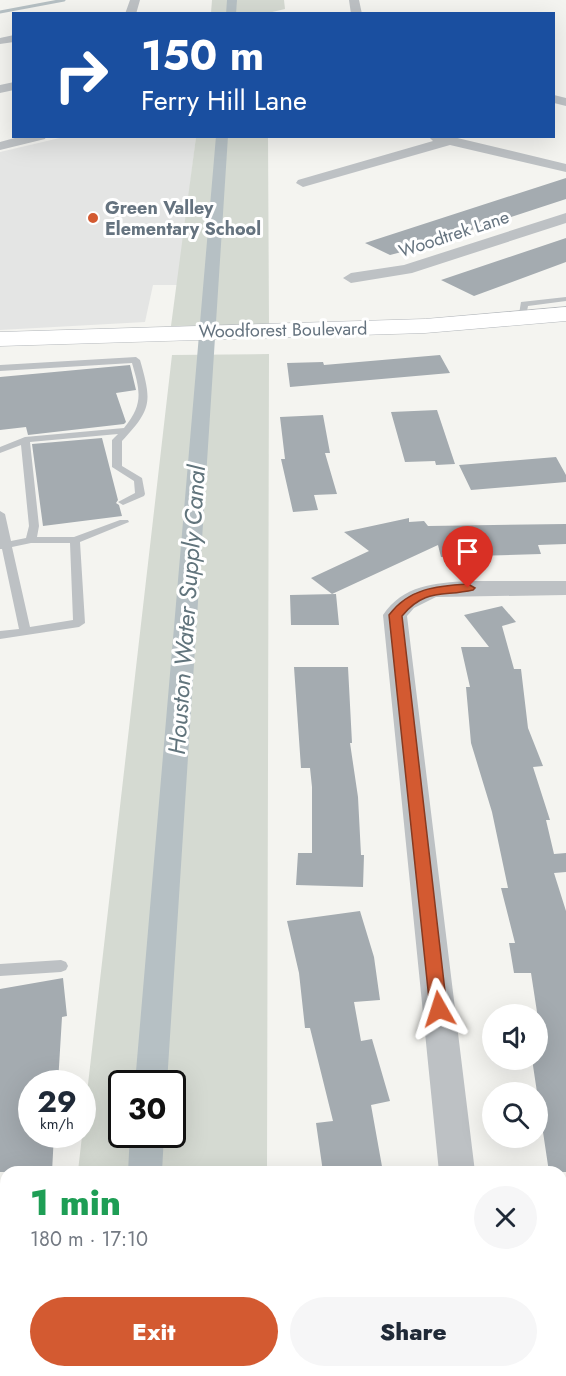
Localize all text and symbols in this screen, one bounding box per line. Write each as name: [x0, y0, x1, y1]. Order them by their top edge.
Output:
text: 150 m: [141, 25, 264, 86]
icon: right: [42, 36, 120, 114]
text: Ferry Hill Lane: [141, 81, 307, 120]
place label: Green Valley Elementary School: [105, 195, 261, 242]
street label: Woodtrek Lane: [395, 204, 513, 264]
marker: Green Valley Elementary School: [86, 211, 100, 225]
street label: Woodforest Boulevard: [198, 316, 368, 344]
water label: Houston Water Supply Canal: [159, 463, 214, 756]
pin: [442, 526, 493, 588]
icon: arrive: [451, 535, 484, 568]
position arrow: [407, 977, 471, 1041]
map controls: [482, 1004, 548, 1148]
button: sound: [482, 1004, 548, 1070]
speed limit sign: 30: [108, 1070, 186, 1148]
text: 29: [37, 1080, 77, 1123]
button: search: [482, 1082, 548, 1148]
text: km/h: [40, 1113, 74, 1135]
text: 1 min: [30, 1176, 121, 1228]
button: close: [474, 1186, 537, 1249]
text: 180 m · 17:10: [30, 1225, 148, 1254]
button: Exit: [30, 1297, 278, 1366]
button: Share: [290, 1297, 537, 1366]

